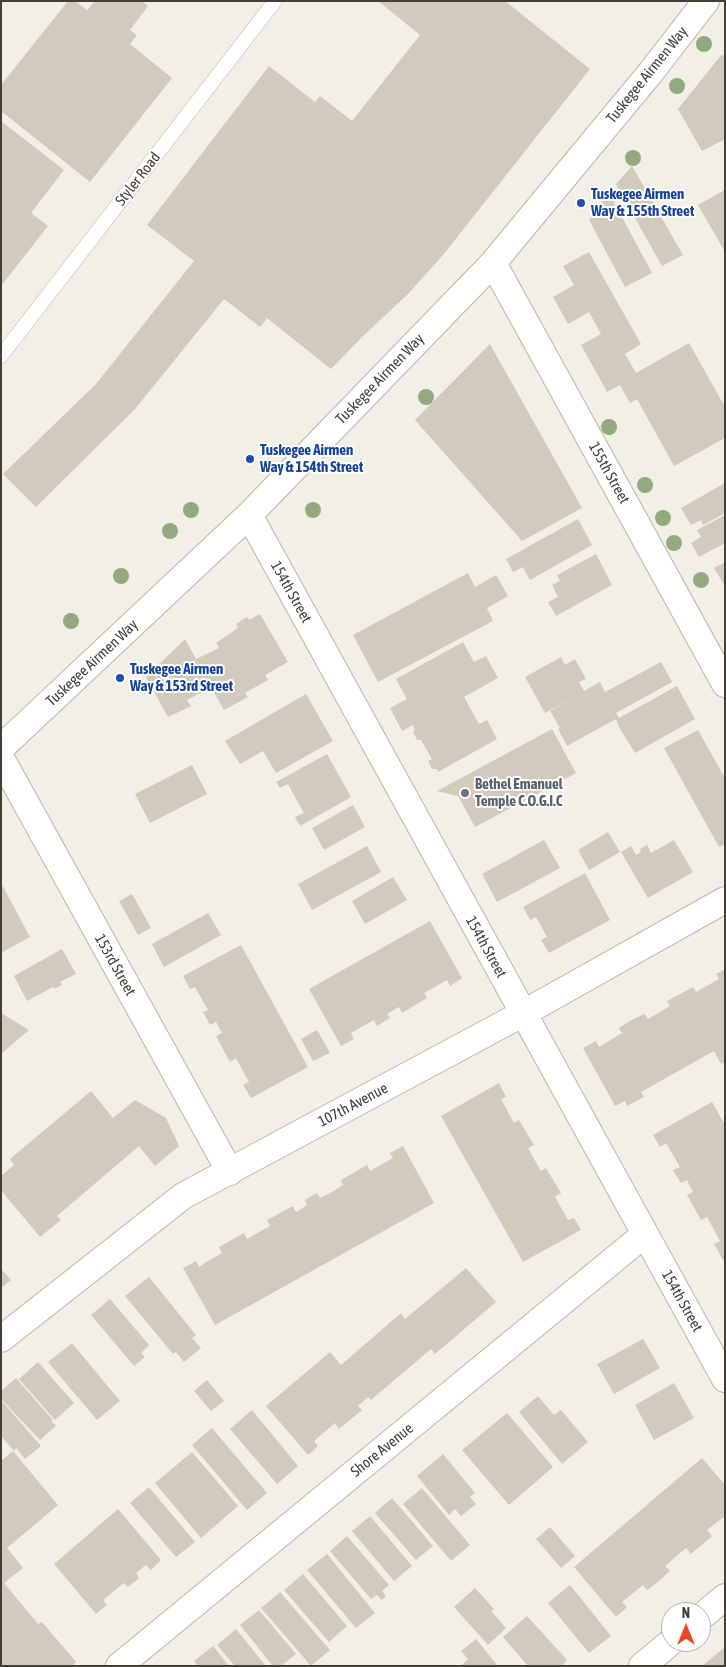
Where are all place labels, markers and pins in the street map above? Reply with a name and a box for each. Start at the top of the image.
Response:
place label: Tuskegee Airmen Way & 155th Street [591,185,694,220]
marker: Tuskegee Airmen Way & 155th Street [575,197,587,209]
place label: Tuskegee Airmen Way & 154th Street [260,441,363,476]
marker: Tuskegee Airmen Way & 154th Street [244,453,256,465]
place label: Tuskegee Airmen Way & 153rd Street [130,660,233,695]
marker: Tuskegee Airmen Way & 153rd Street [114,672,126,684]
place label: Bethel Emanuel Temple C.O.G.I.C [475,775,563,810]
marker: Bethel Emanuel Temple C.O.G.I.C [459,787,471,799]

